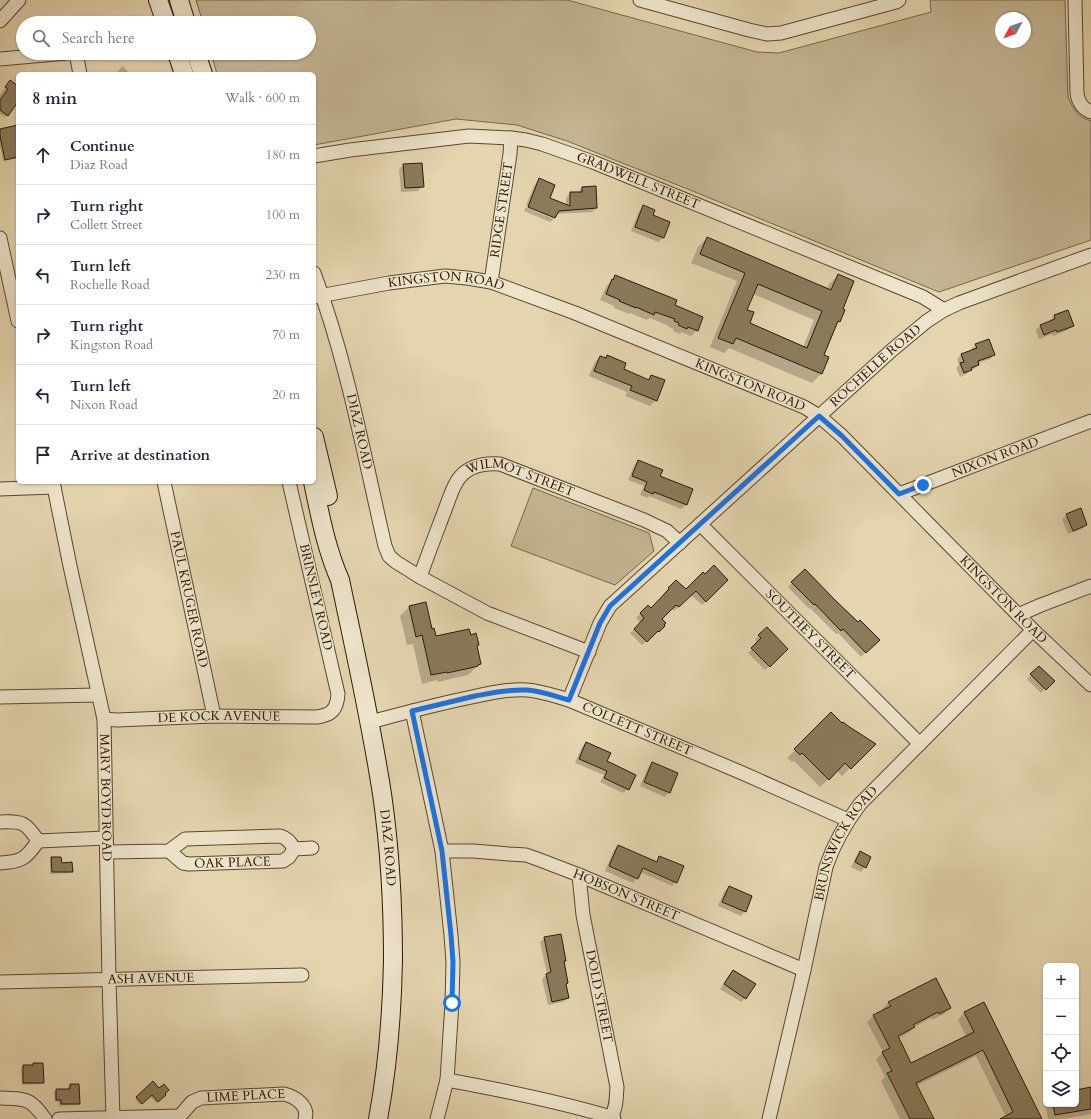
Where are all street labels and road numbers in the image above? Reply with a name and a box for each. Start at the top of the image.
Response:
street label: GRADWELL STREET [574,148,703,214]
street label: RIDGE STREET [486,160,518,259]
street label: KINGSTON ROAD [387,266,507,295]
street label: ROCHELLE ROAD [826,320,925,411]
street label: KINGSTON ROAD [692,354,808,416]
street label: DIAZ ROAD [342,392,377,471]
street label: NIXON ROAD [949,433,1041,482]
street label: WILMOT STREET [462,455,578,501]
street label: PAUL KRUGER ROAD [166,529,212,669]
street label: BRINSLEY ROAD [295,542,337,652]
street label: KINGSTON ROAD [956,552,1051,648]
street label: SOUTHEY STREET [761,585,860,684]
street label: COLLETT STREET [579,698,696,760]
street label: DE KOCK AVENUE [157,707,280,727]
street label: MARY BOYD ROAD [95,734,116,862]
street label: BRUNSWICK ROAD [810,782,882,903]
street label: DIAZ ROAD [375,808,400,887]
street label: OAK PLACE [194,852,271,873]
street label: HOBSON STREET [570,865,683,926]
street label: DOLD STREET [581,948,617,1045]
street label: ASH AVENUE [107,968,195,989]
street label: LIME PLACE [206,1085,285,1107]

